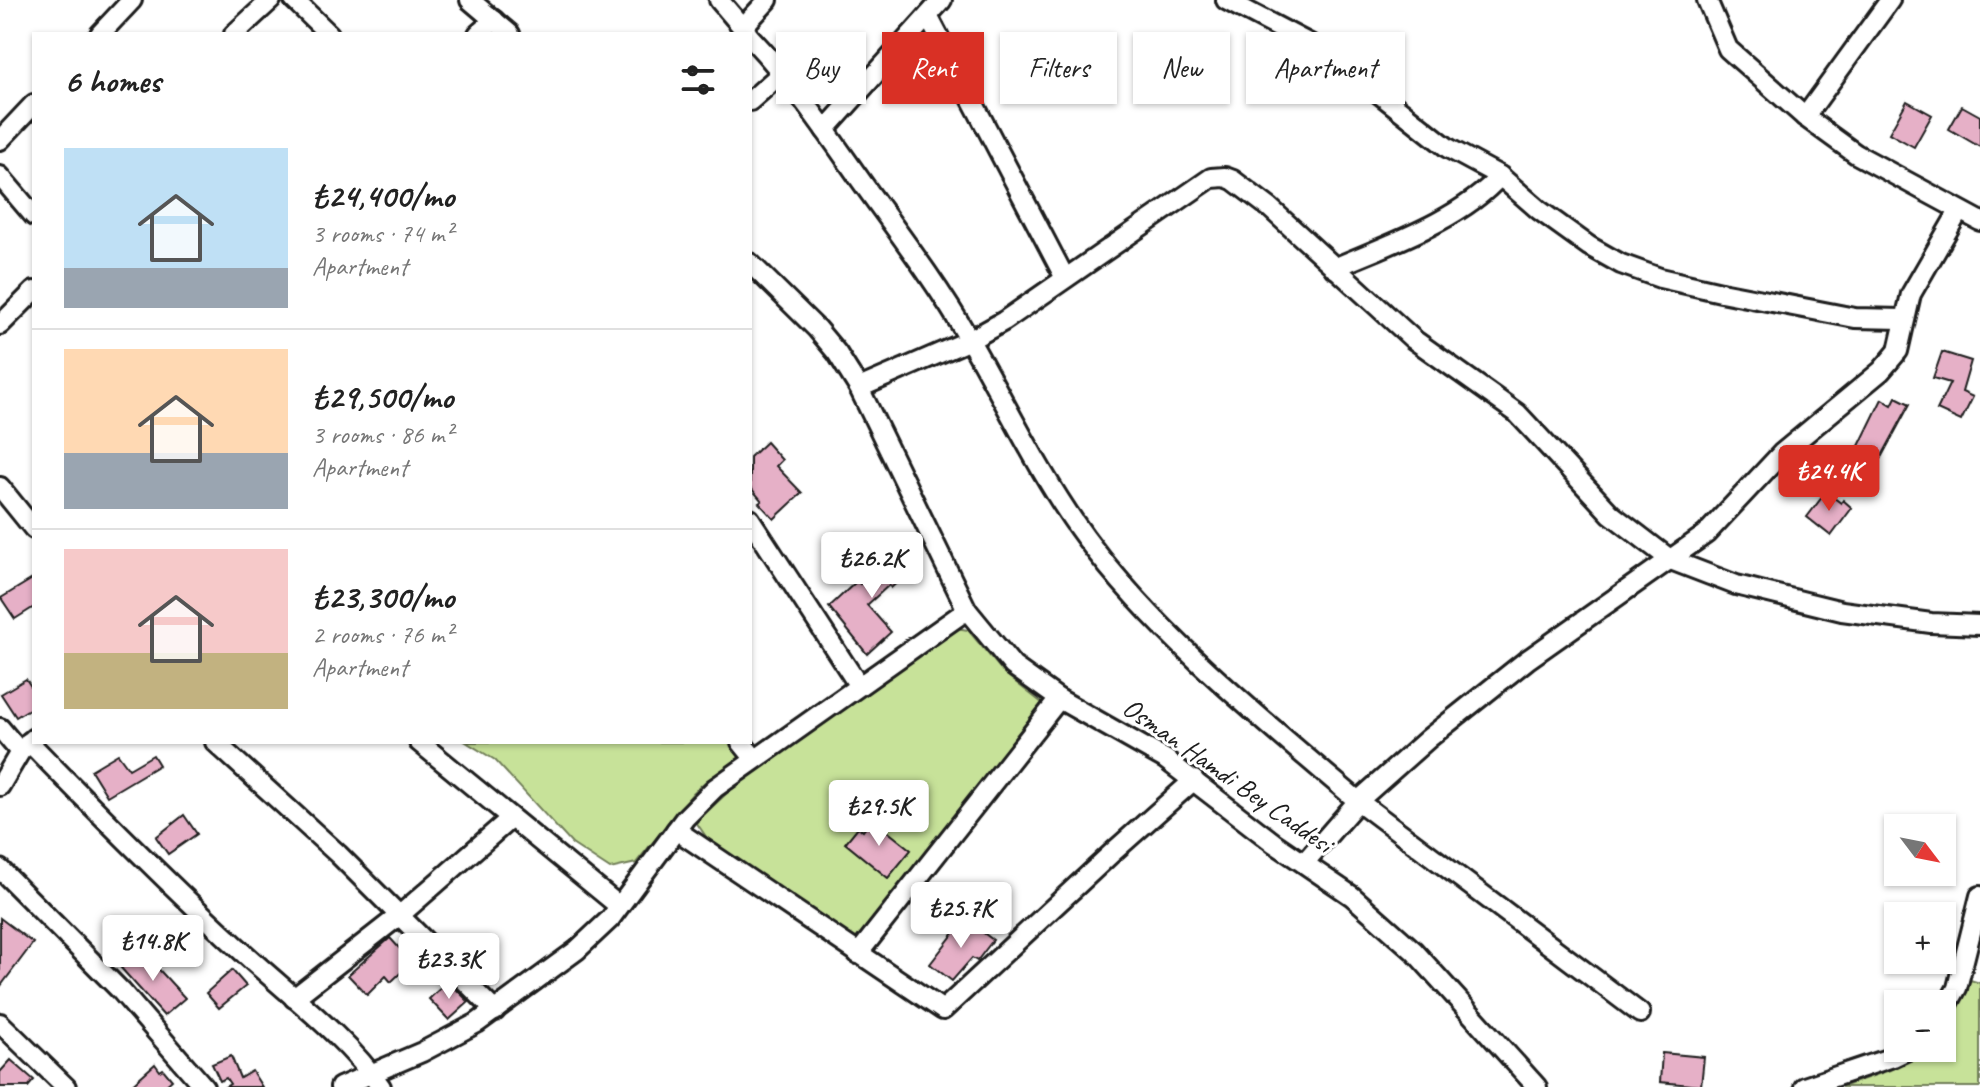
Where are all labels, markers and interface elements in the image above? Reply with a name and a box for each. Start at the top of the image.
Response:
chip: Buy [776,32,866,104]
chip: Rent [882,32,984,104]
chip: Filters [1000,32,1117,104]
chip: New [1133,32,1230,104]
chip: Apartment [1246,32,1405,104]
icon: filters [676,58,720,102]
text: 6 homes [64,59,161,102]
text: ₺24,400/mo [312,174,454,217]
icon: home [128,180,224,276]
text: 3 rooms · 74 m² [312,217,453,250]
text: Apartment [312,250,408,283]
text: ₺29,500/mo [312,375,453,418]
icon: home [128,381,224,477]
text: 3 rooms · 86 m² [312,418,453,451]
pin: ₺24.4K [1764,445,1894,513]
text: Apartment [312,451,408,484]
text: ₺24.4K [1796,454,1862,487]
pin: ₺26.2K [807,532,937,600]
text: ₺26.2K [839,541,905,574]
text: ₺23,300/mo [312,575,454,618]
icon: home [128,581,224,677]
text: 2 rooms · 76 m² [312,618,453,651]
text: Apartment [312,651,408,684]
street label: Osman Hamdi Bey Caddesi [1116,689,1343,863]
pin: ₺29.5K [814,780,944,848]
text: ₺29.5K [847,789,911,822]
north arrow [1884,814,1956,886]
map controls [1884,814,1956,1062]
pin: ₺25.7K [896,882,1026,950]
text: ₺25.7K [929,891,993,924]
button: + [1884,902,1956,974]
pin: ₺14.8K [88,915,218,983]
text: ₺14.8K [120,924,186,957]
pin: ₺23.3K [384,933,514,1001]
text: ₺23.3K [416,942,482,975]
button: − [1884,990,1956,1062]

